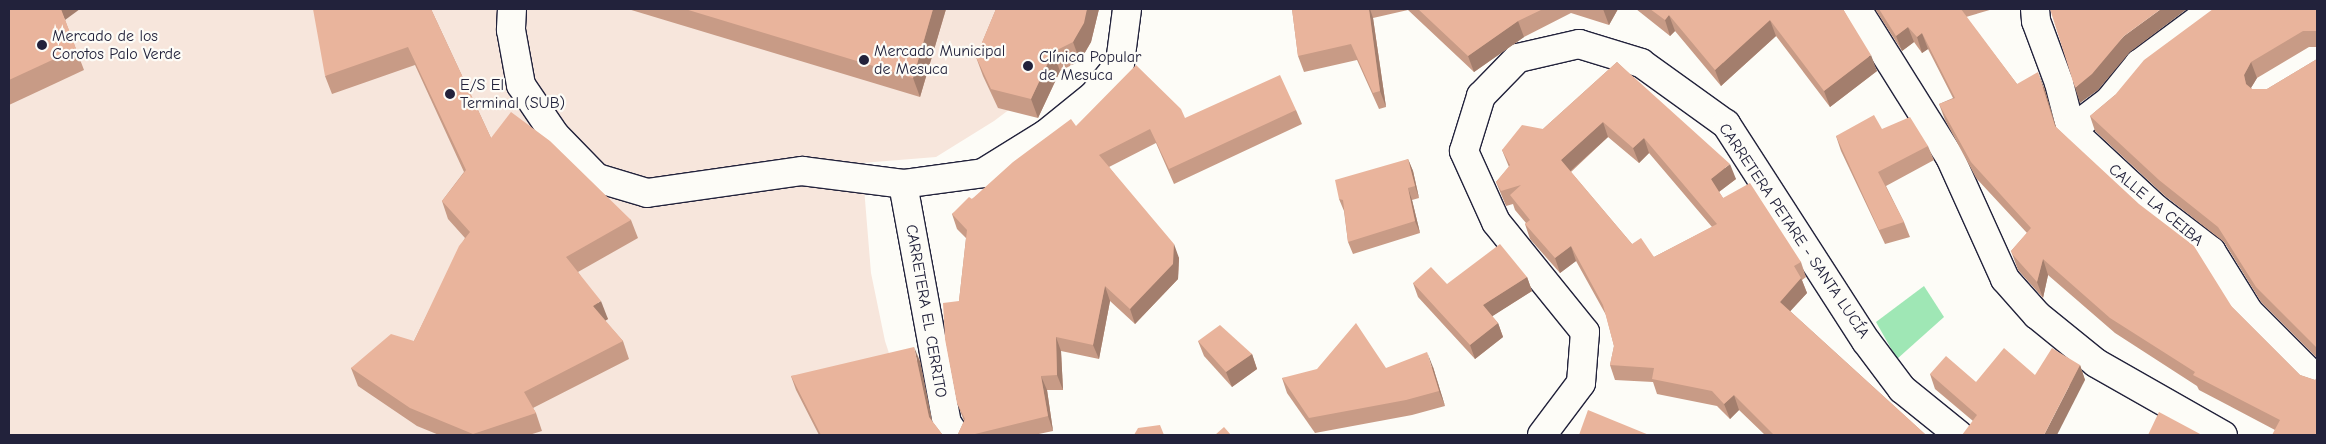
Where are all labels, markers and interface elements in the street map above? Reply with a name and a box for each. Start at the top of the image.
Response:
place label: Mercado de los Corotos Palo Verde [52,26,181,64]
marker: Mercado de los Corotos Palo Verde [36,39,48,51]
place label: Mercado Municipal de Mesuca [874,41,1005,79]
place label: Clínica Popular de Mesuca [1039,47,1141,85]
marker: Mercado Municipal de Mesuca [858,54,870,66]
marker: Clínica Popular de Mesuca [1021,59,1035,73]
place label: E/S El Terminal (SUB) [460,75,565,113]
marker: E/S El Terminal (SUB) [444,88,456,100]
street label: CARRETERA PETARE - SANTA LUCÍA [1715,120,1873,342]
street label: CALLE LA CEIBA [2105,160,2207,250]
street label: CARRETERA EL CERRITO [901,223,951,399]

